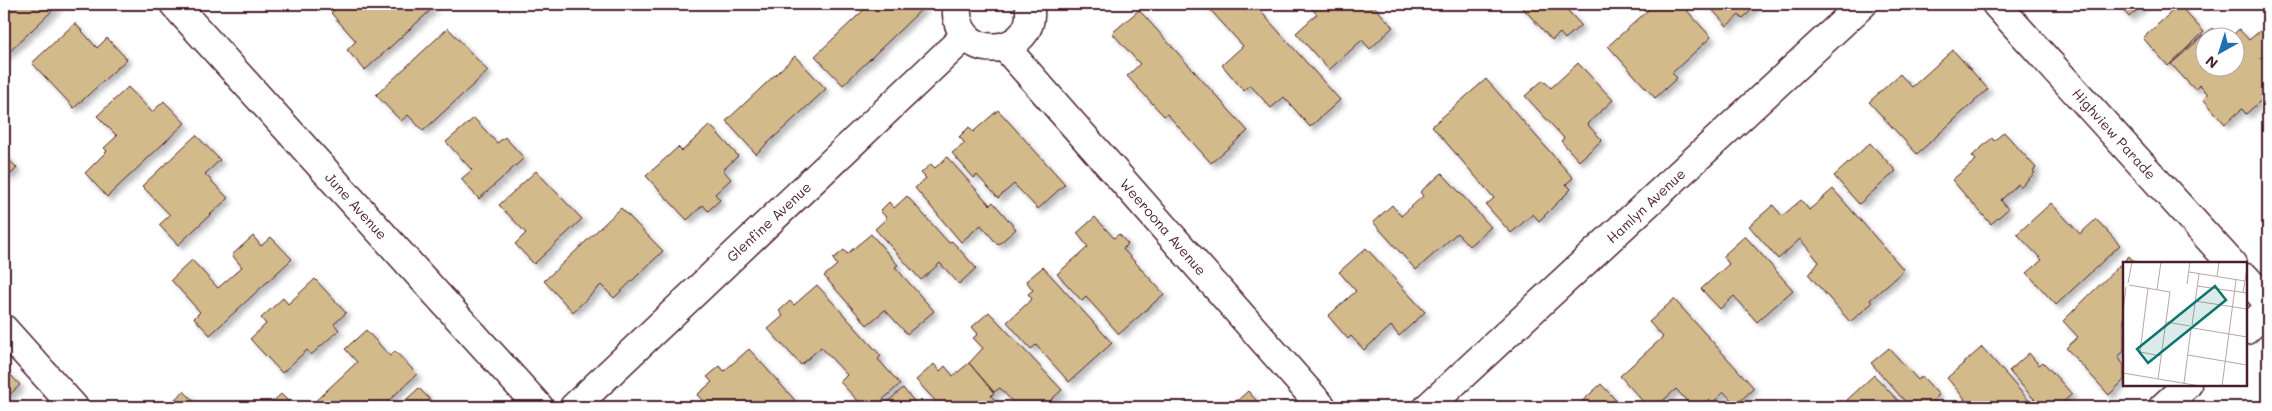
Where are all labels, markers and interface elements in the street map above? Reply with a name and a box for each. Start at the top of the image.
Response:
north arrow [2194,28,2244,78]
text: N [2201,52,2222,73]
street label: Highview Parade [2068,84,2160,183]
street label: Hamlyn Avenue [1602,164,1689,247]
street label: June Avenue [321,168,392,243]
street label: Weeroona Avenue [1116,174,1211,279]
street label: Glenfine Avenue [722,177,815,266]
inset map [2123,262,2247,386]

